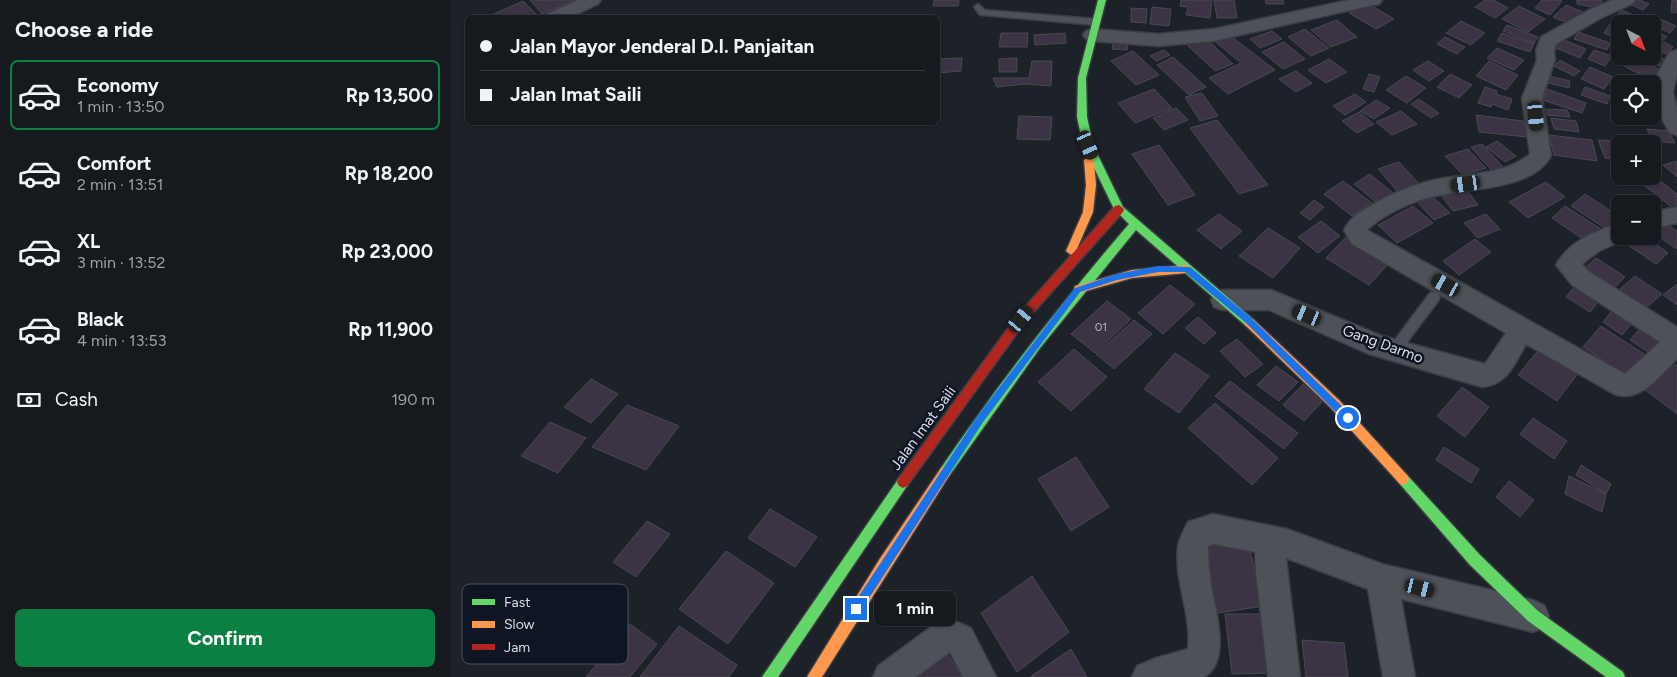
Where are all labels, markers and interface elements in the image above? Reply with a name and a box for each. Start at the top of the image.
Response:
north arrow [1611,15,1661,65]
map controls [1611,15,1661,245]
text: Choose a ride [15,16,153,43]
text: Jalan Mayor Jenderal D.I. Panjaitan [510,35,814,58]
icon: car [17,73,62,118]
text: Economy [77,74,159,97]
button: locate [1611,75,1661,125]
text: Jalan Imat Saili [510,83,641,106]
text: Rp 13,500 [346,84,433,107]
text: 1 min · 13:50 [77,97,165,116]
car [1527,100,1544,132]
car [1075,128,1100,162]
button: + [1611,135,1661,185]
icon: car [17,151,62,196]
text: Comfort [77,152,152,175]
text: Rp 18,200 [345,162,433,185]
car [1450,174,1481,194]
text: 2 min · 13:51 [77,175,163,194]
button: − [1611,195,1661,245]
icon: car [17,229,62,274]
text: XL [77,230,100,253]
text: Rp 23,000 [341,240,433,263]
text: 3 min · 13:52 [77,253,165,272]
car [1429,271,1462,299]
car [1290,302,1323,328]
car [1005,303,1036,335]
icon: car [17,307,62,352]
text: Black [77,308,124,331]
text: Rp 11,900 [348,318,433,341]
house number: 01 [1095,320,1107,334]
street label: Gang Darmo [1340,321,1426,367]
text: 4 min · 13:53 [77,331,166,350]
street label: Jalan Imat Saili [887,383,959,473]
icon: cash [15,386,43,414]
text: Cash [55,388,98,411]
text: 190 m [392,390,435,409]
route start [1337,407,1359,429]
car [1403,577,1436,599]
legend [462,584,628,664]
callout: 1 min [874,592,956,626]
text: Fast [504,594,530,611]
route end [845,598,867,620]
text: 1 min [896,599,934,618]
button: Confirm [15,609,435,667]
text: Slow [504,616,535,633]
text: Jam [504,639,530,656]

